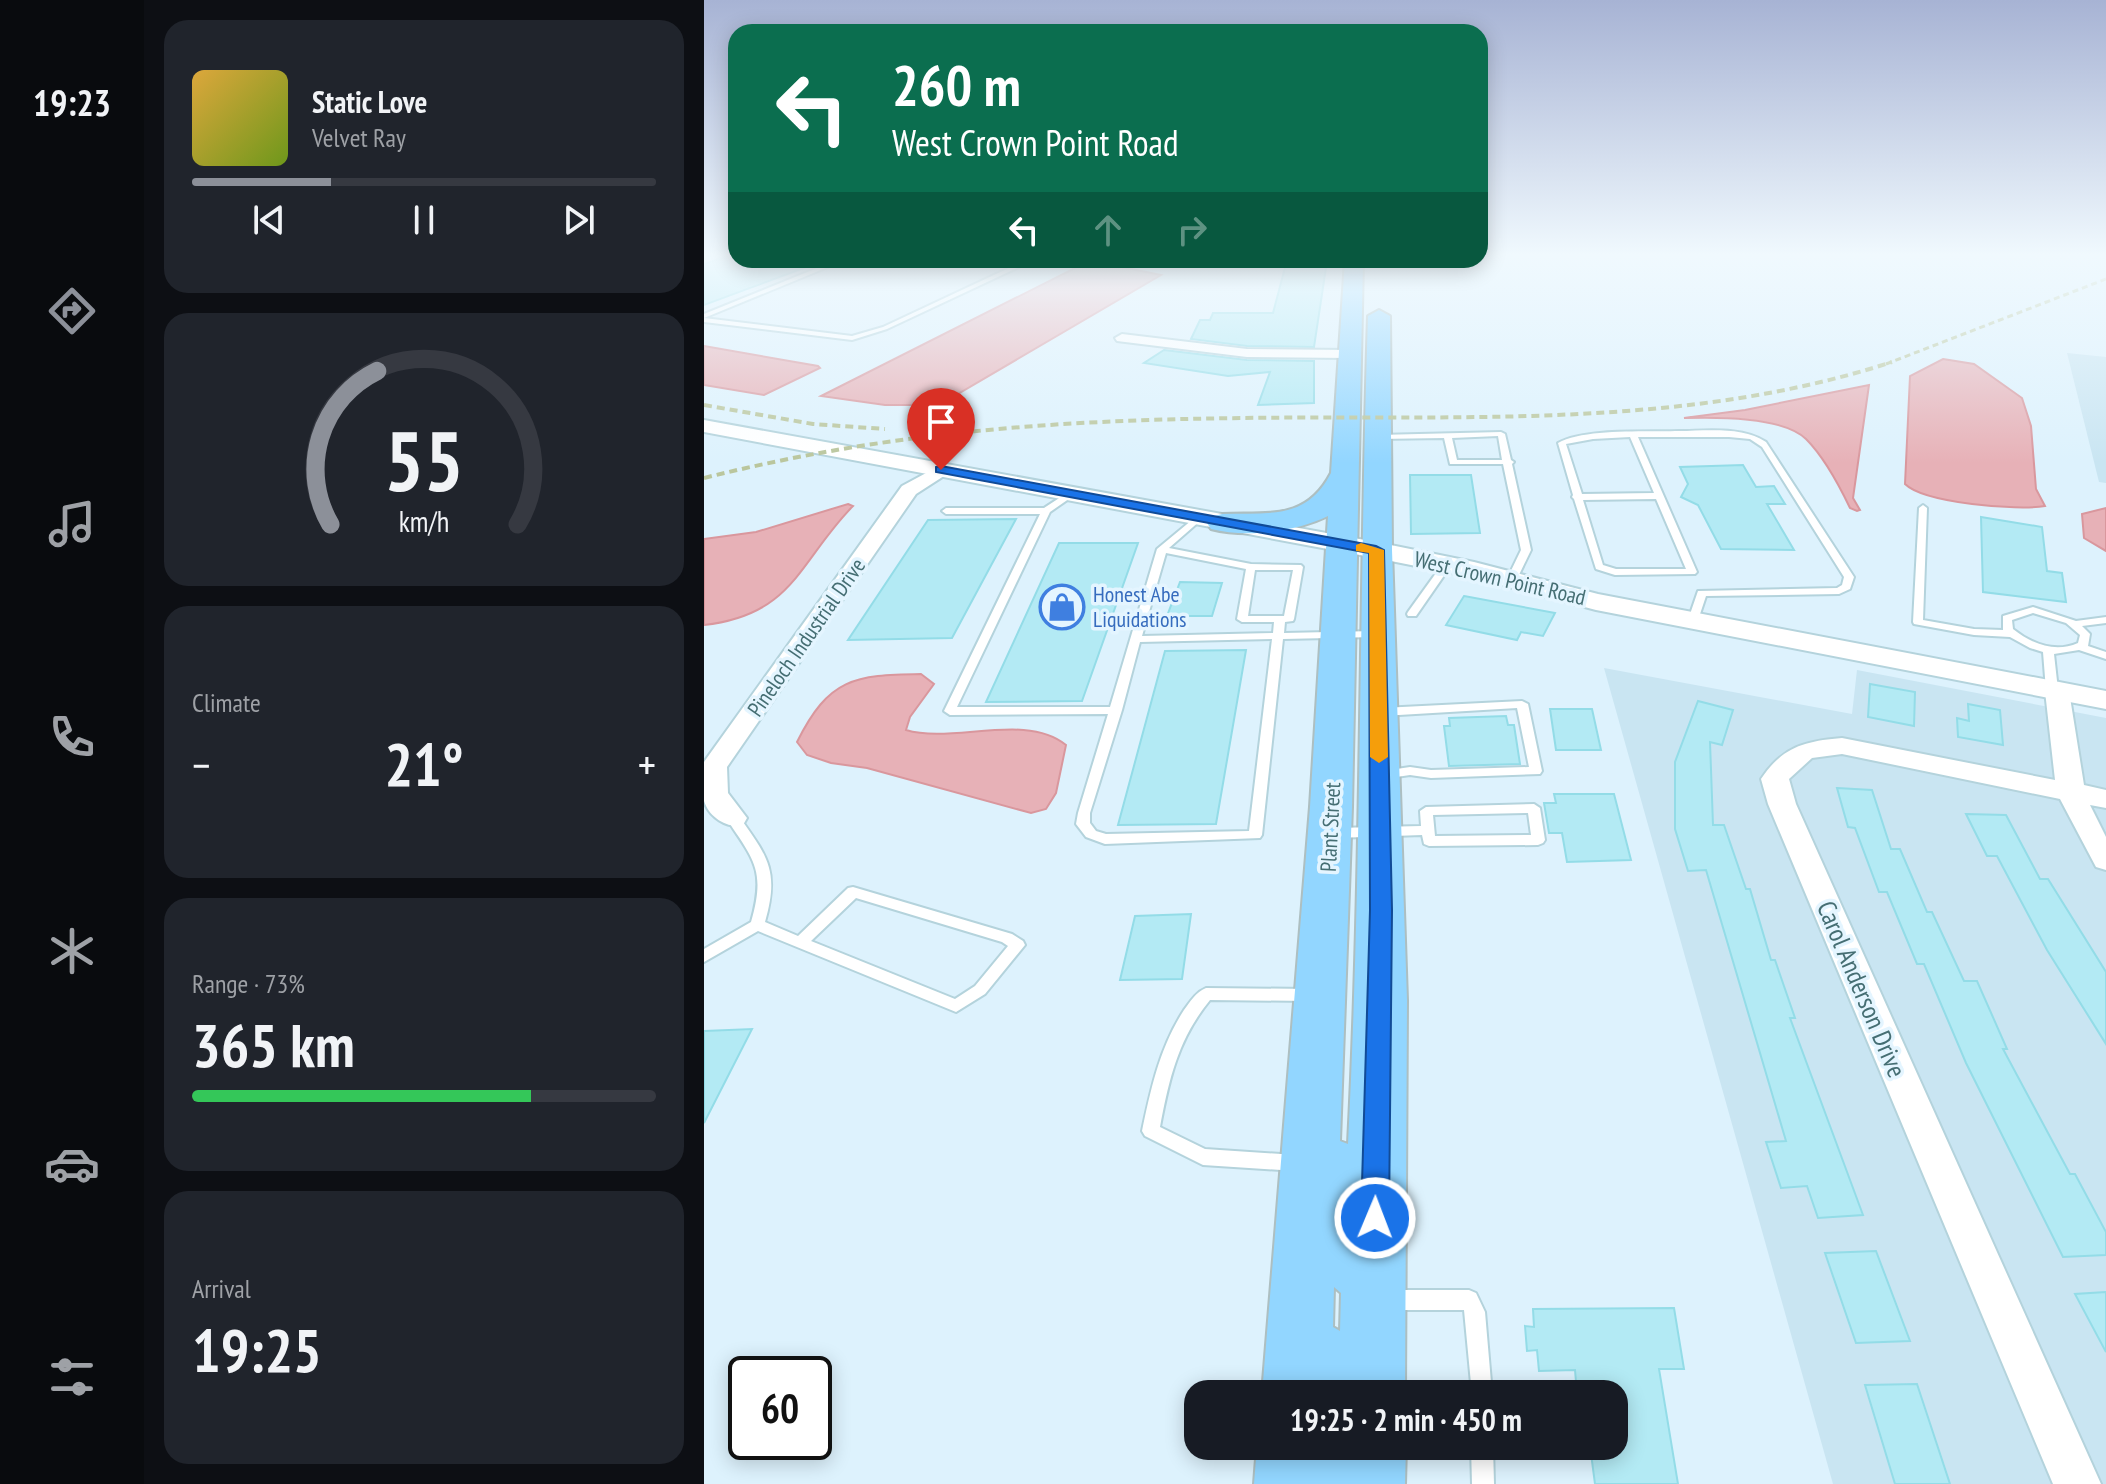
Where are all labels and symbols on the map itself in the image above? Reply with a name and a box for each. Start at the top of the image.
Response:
pin [907,388,975,470]
street label: West Crown Point Road [1412,545,1588,611]
street label: Pineloch Industrial Drive [741,552,871,722]
place label: Honest Abe Liquidations [1093,580,1186,633]
shop icon: Honest Abe Liquidations [1038,583,1086,631]
street label: Plant Street [1314,781,1346,873]
street label: Carol Anderson Drive [1810,896,1914,1082]
position arrow [1333,1176,1417,1260]
speed limit sign: 60 [728,1356,832,1460]

